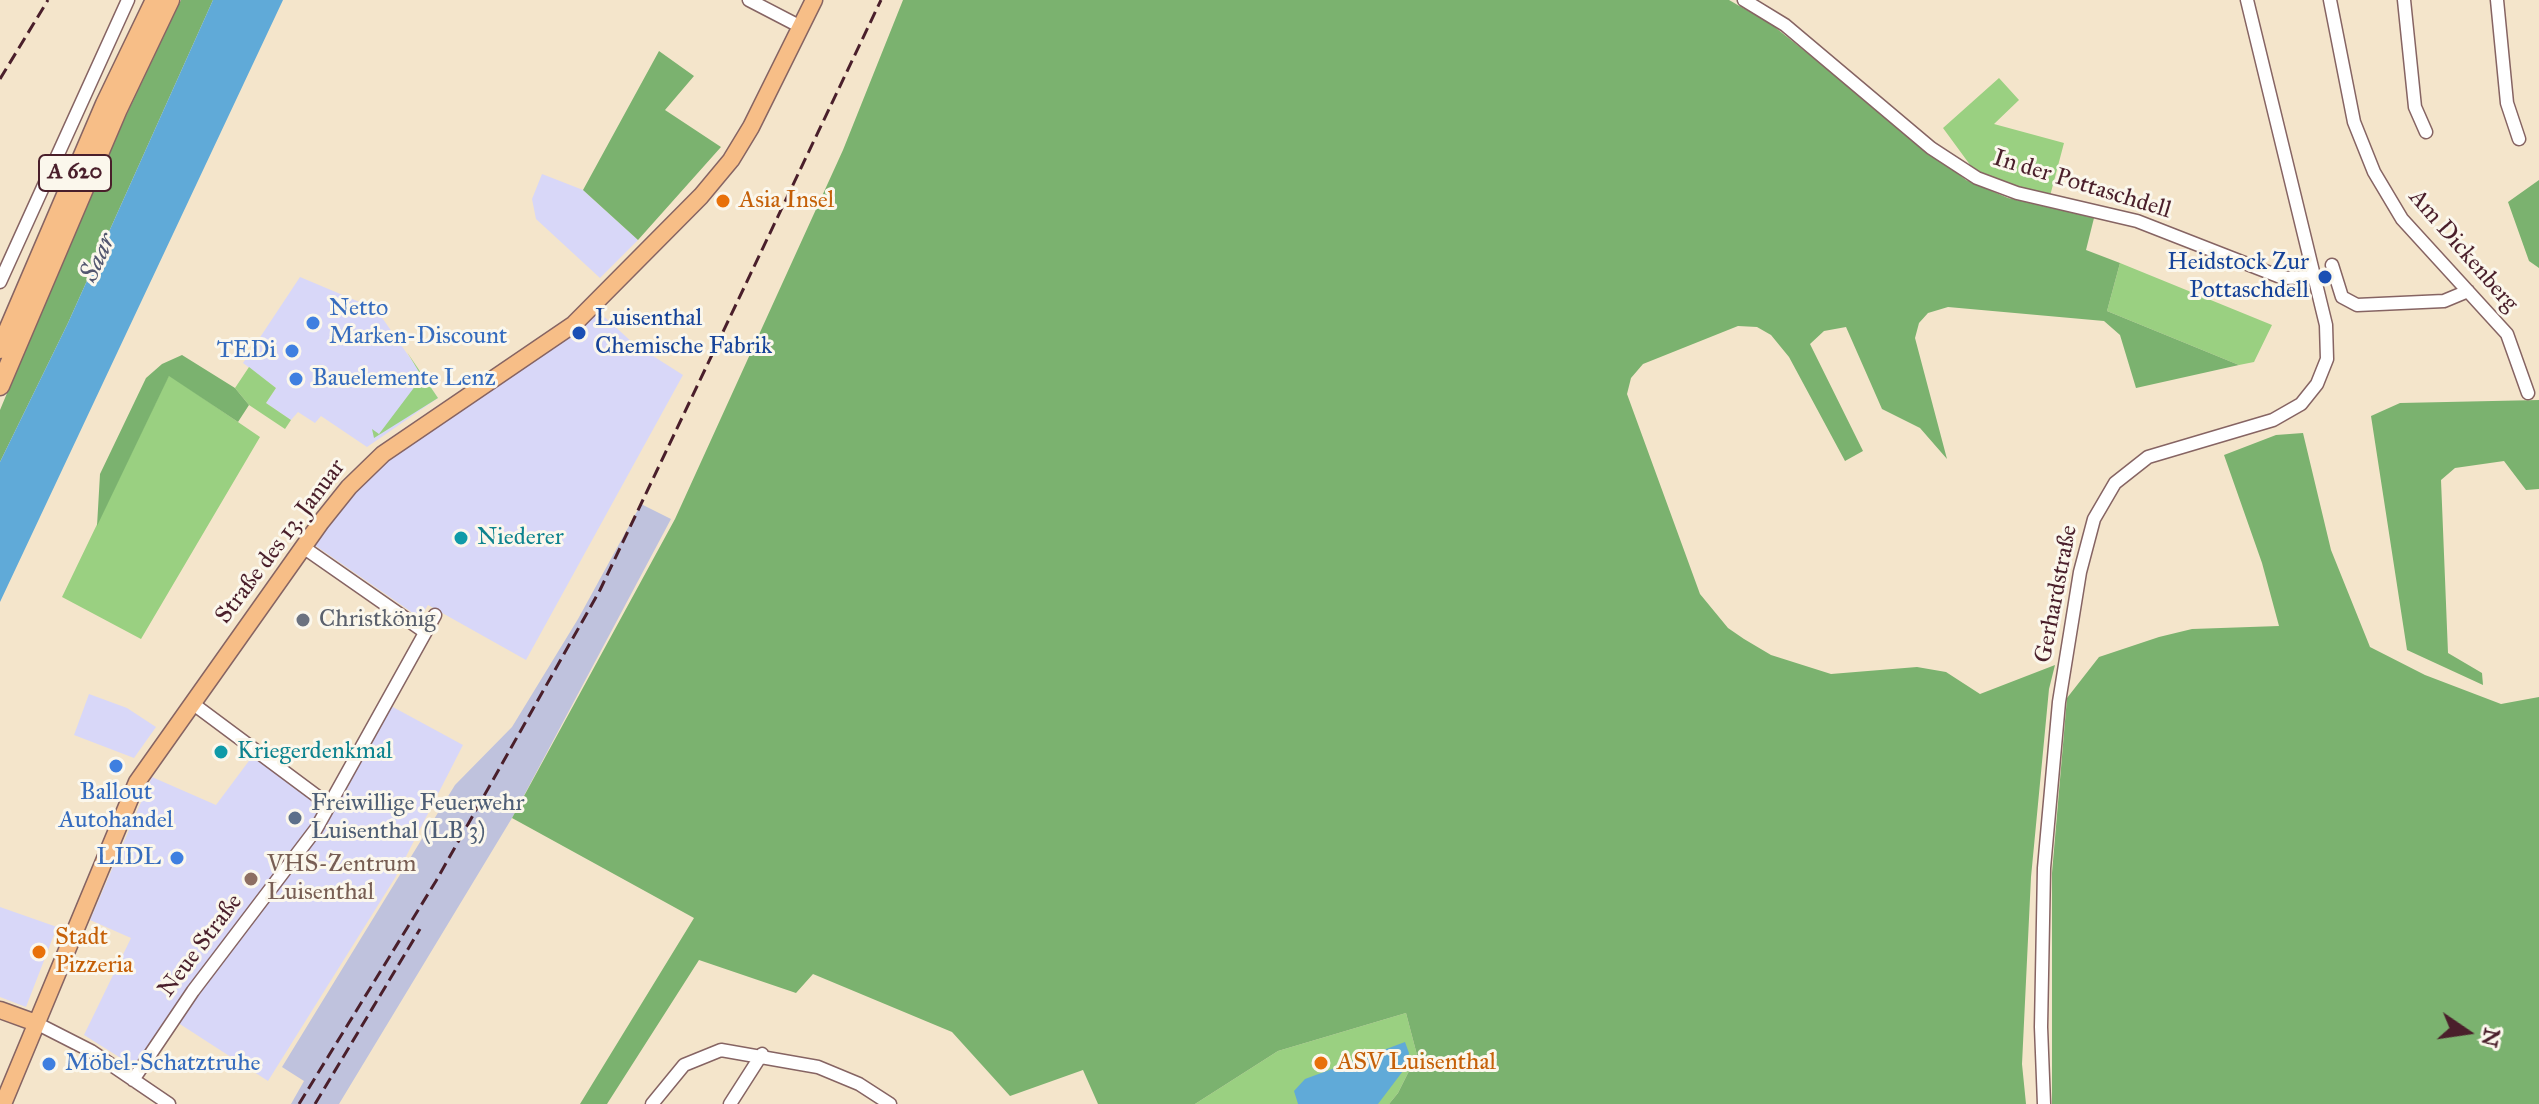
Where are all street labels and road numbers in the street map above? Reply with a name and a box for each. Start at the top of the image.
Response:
street label: In der Pottaschdell [1990,144,2174,226]
road number: A 620 [39,155,111,191]
street label: Am Dickenberg [2402,184,2524,318]
street label: Straße des 13. Januar [210,454,352,630]
street label: Gerhardstraße [2030,523,2084,665]
street label: Neue Straße [153,889,249,1003]

